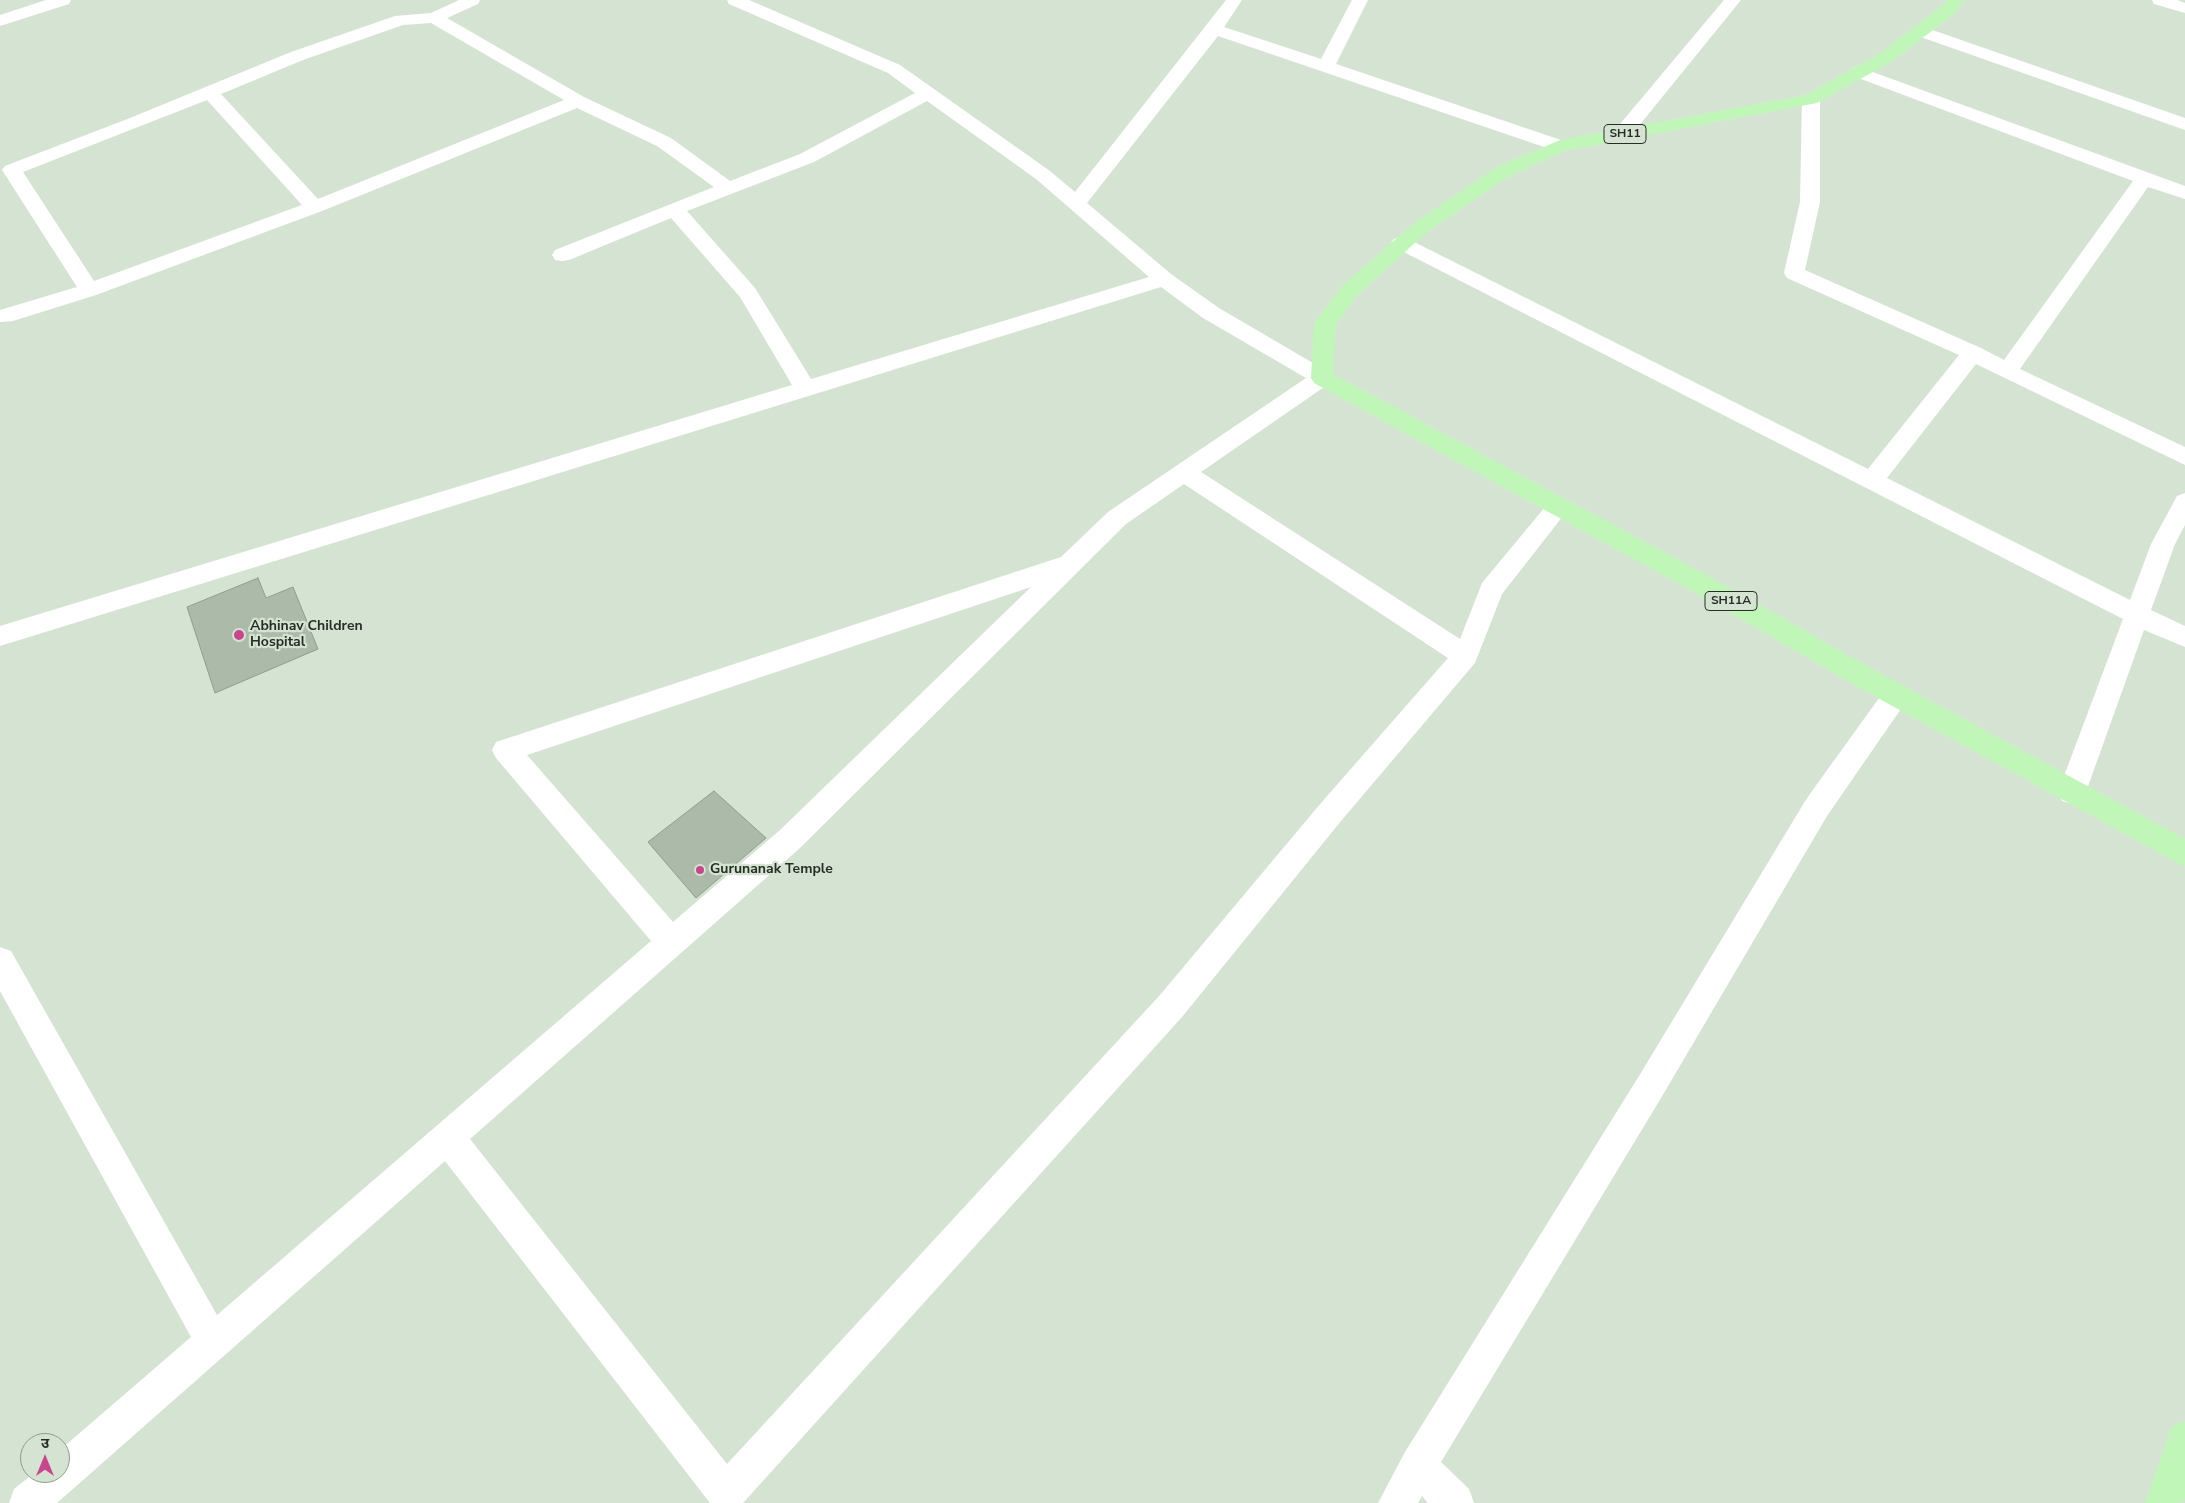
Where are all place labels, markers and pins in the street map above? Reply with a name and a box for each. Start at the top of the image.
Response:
place label: Abhinav Children Hospital [250,619,363,652]
marker: Abhinav Children Hospital [232,628,246,642]
place label: Gurunanak Temple [710,862,833,878]
marker: Gurunanak Temple [694,864,706,876]

